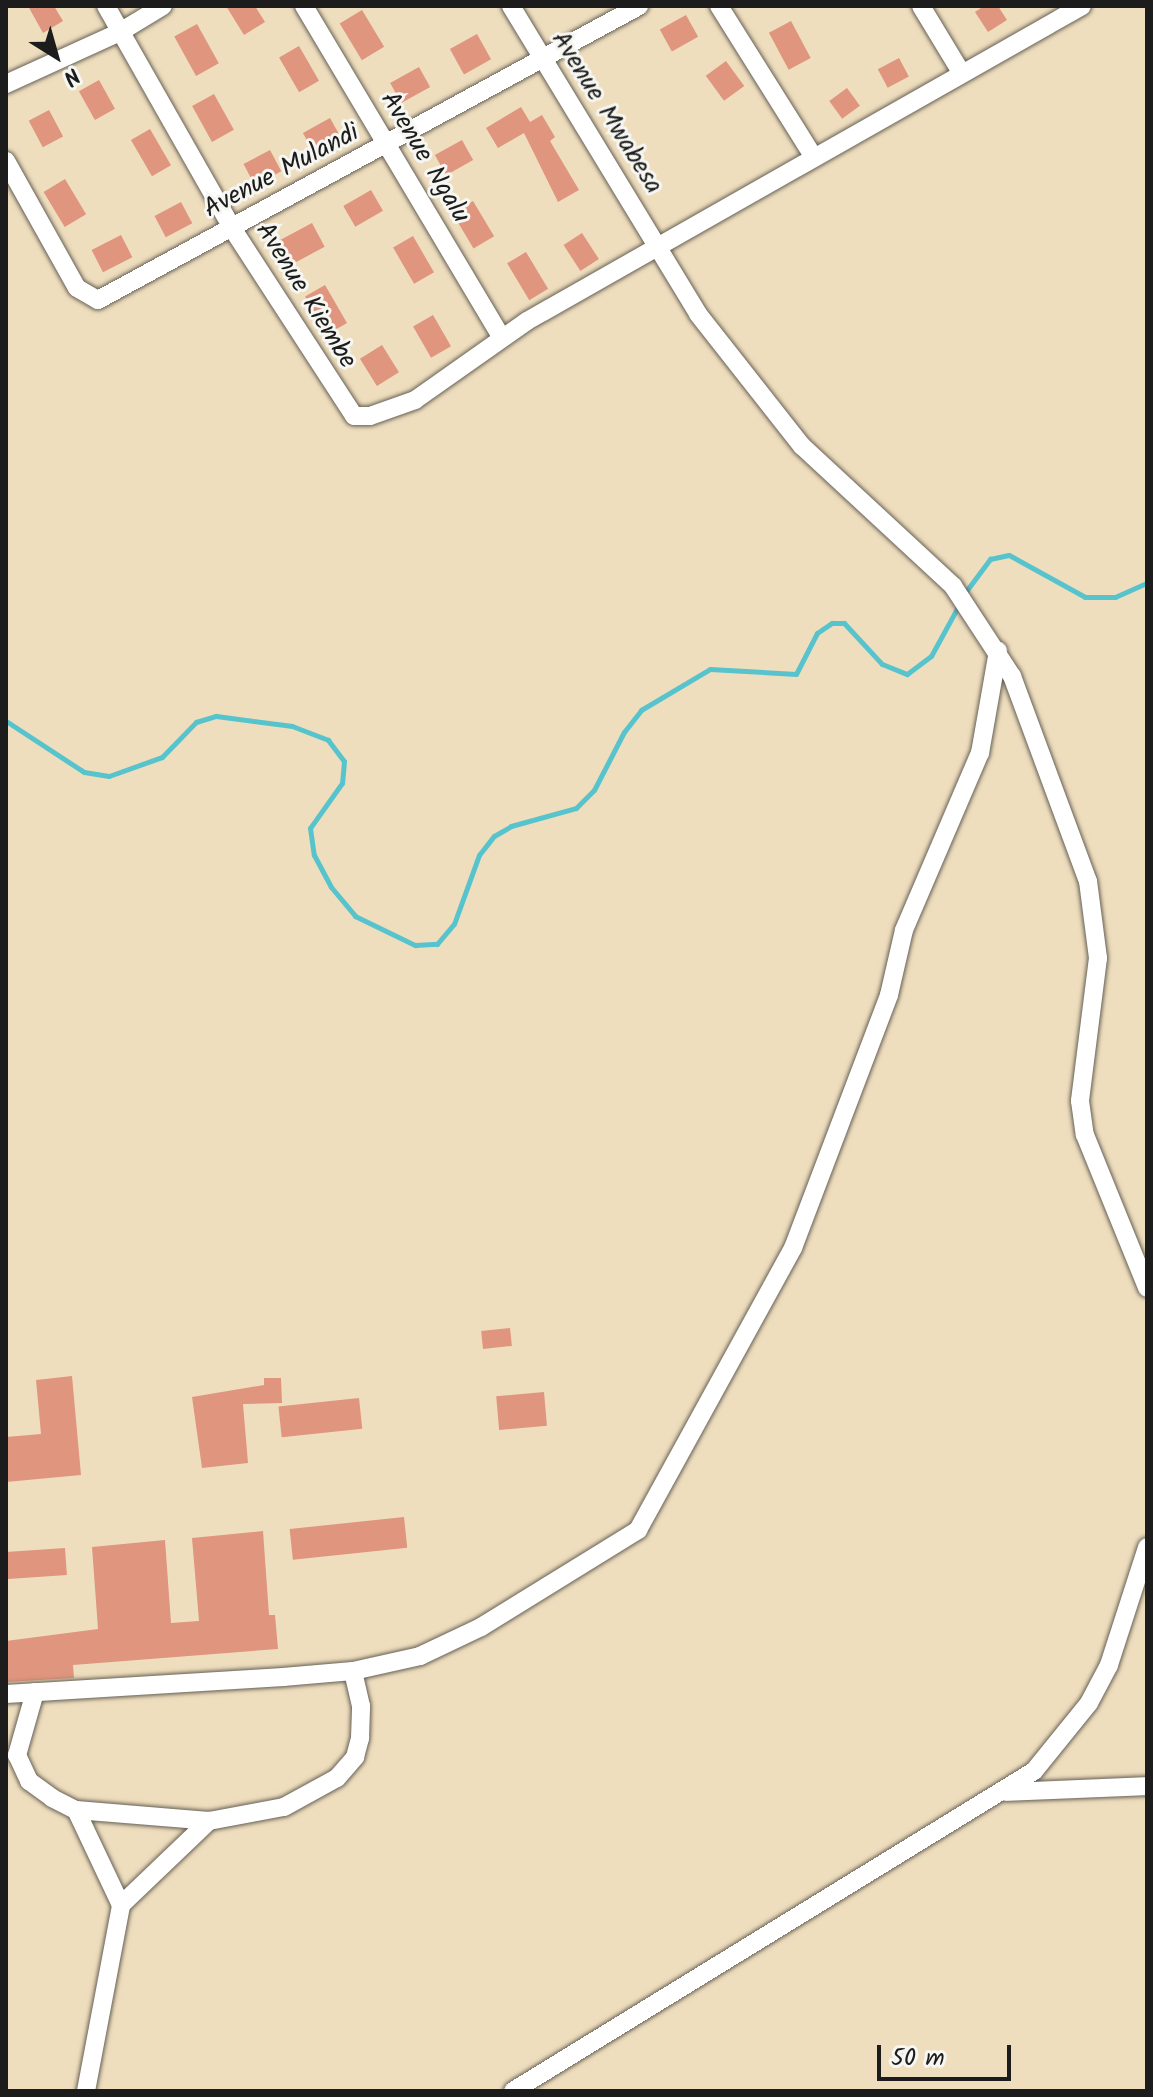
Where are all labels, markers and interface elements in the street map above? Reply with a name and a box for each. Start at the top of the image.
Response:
north arrow [16,16,96,96]
street label: Avenue Mwabesa [544,26,668,200]
text: N [55,57,87,94]
street label: Avenue Ngalu [373,87,475,229]
street label: Avenue Mulandi [199,118,365,226]
street label: Avenue Kiembe [248,217,362,375]
scale bar [881,2029,1015,2079]
text: 50 m [891,2039,945,2078]

